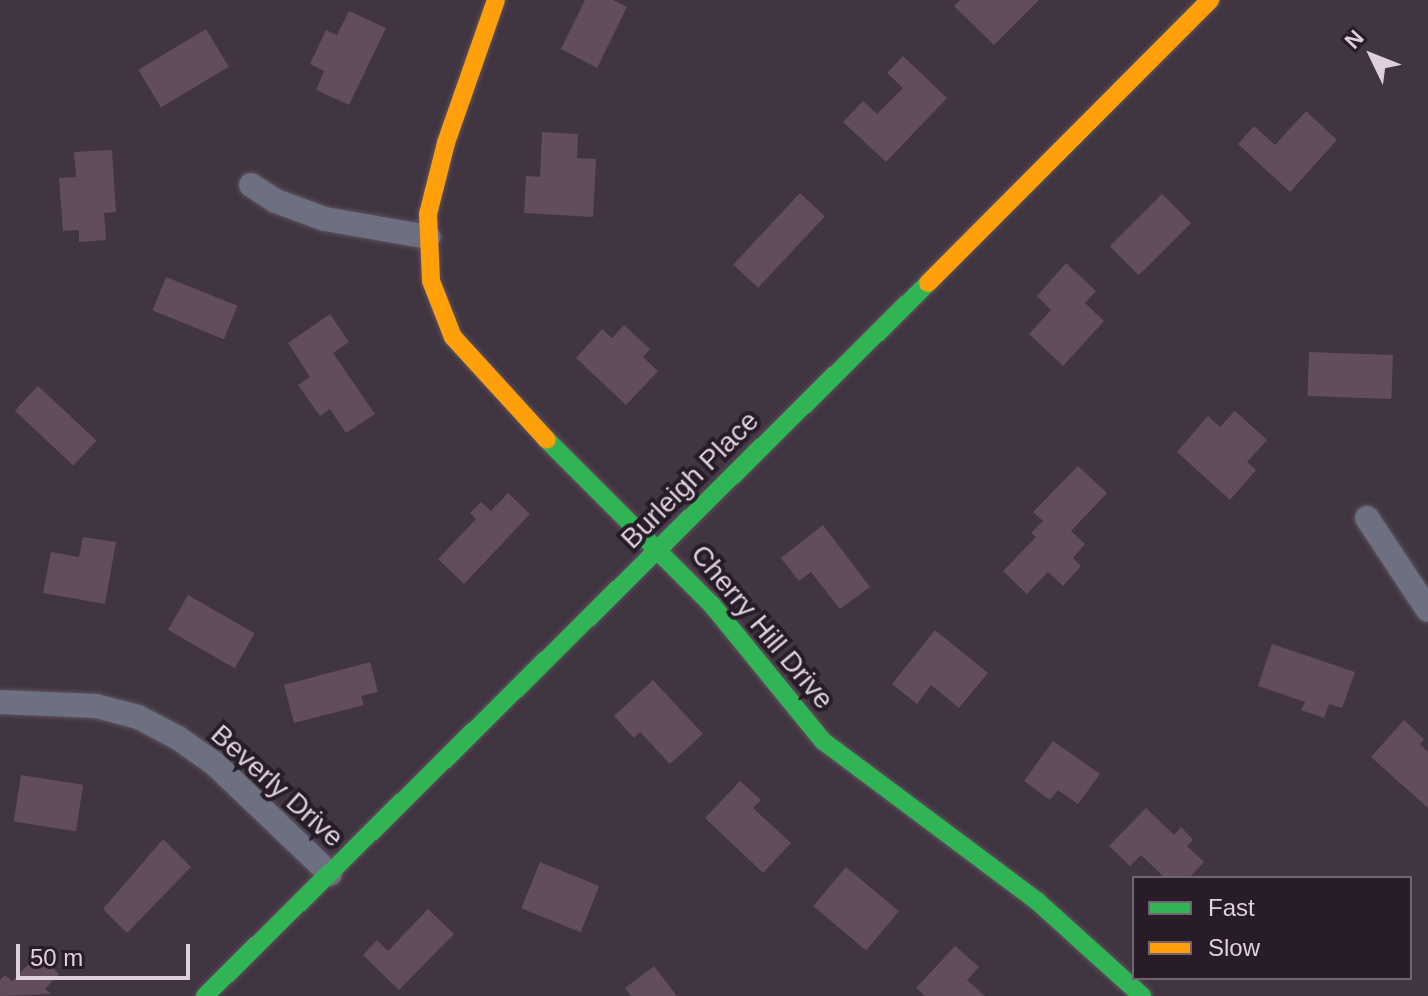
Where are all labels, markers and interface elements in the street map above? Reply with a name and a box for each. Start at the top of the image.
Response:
north arrow [1332,16,1412,96]
text: N [1340,25,1369,54]
street label: Burleigh Place [614,404,766,556]
street label: Cherry Hill Drive [684,538,840,716]
street label: Beverly Drive [204,718,350,854]
legend [1132,876,1412,980]
text: Fast [1208,894,1255,921]
scale bar [20,928,194,978]
text: Slow [1208,934,1260,961]
text: 50 m [30,944,83,971]

